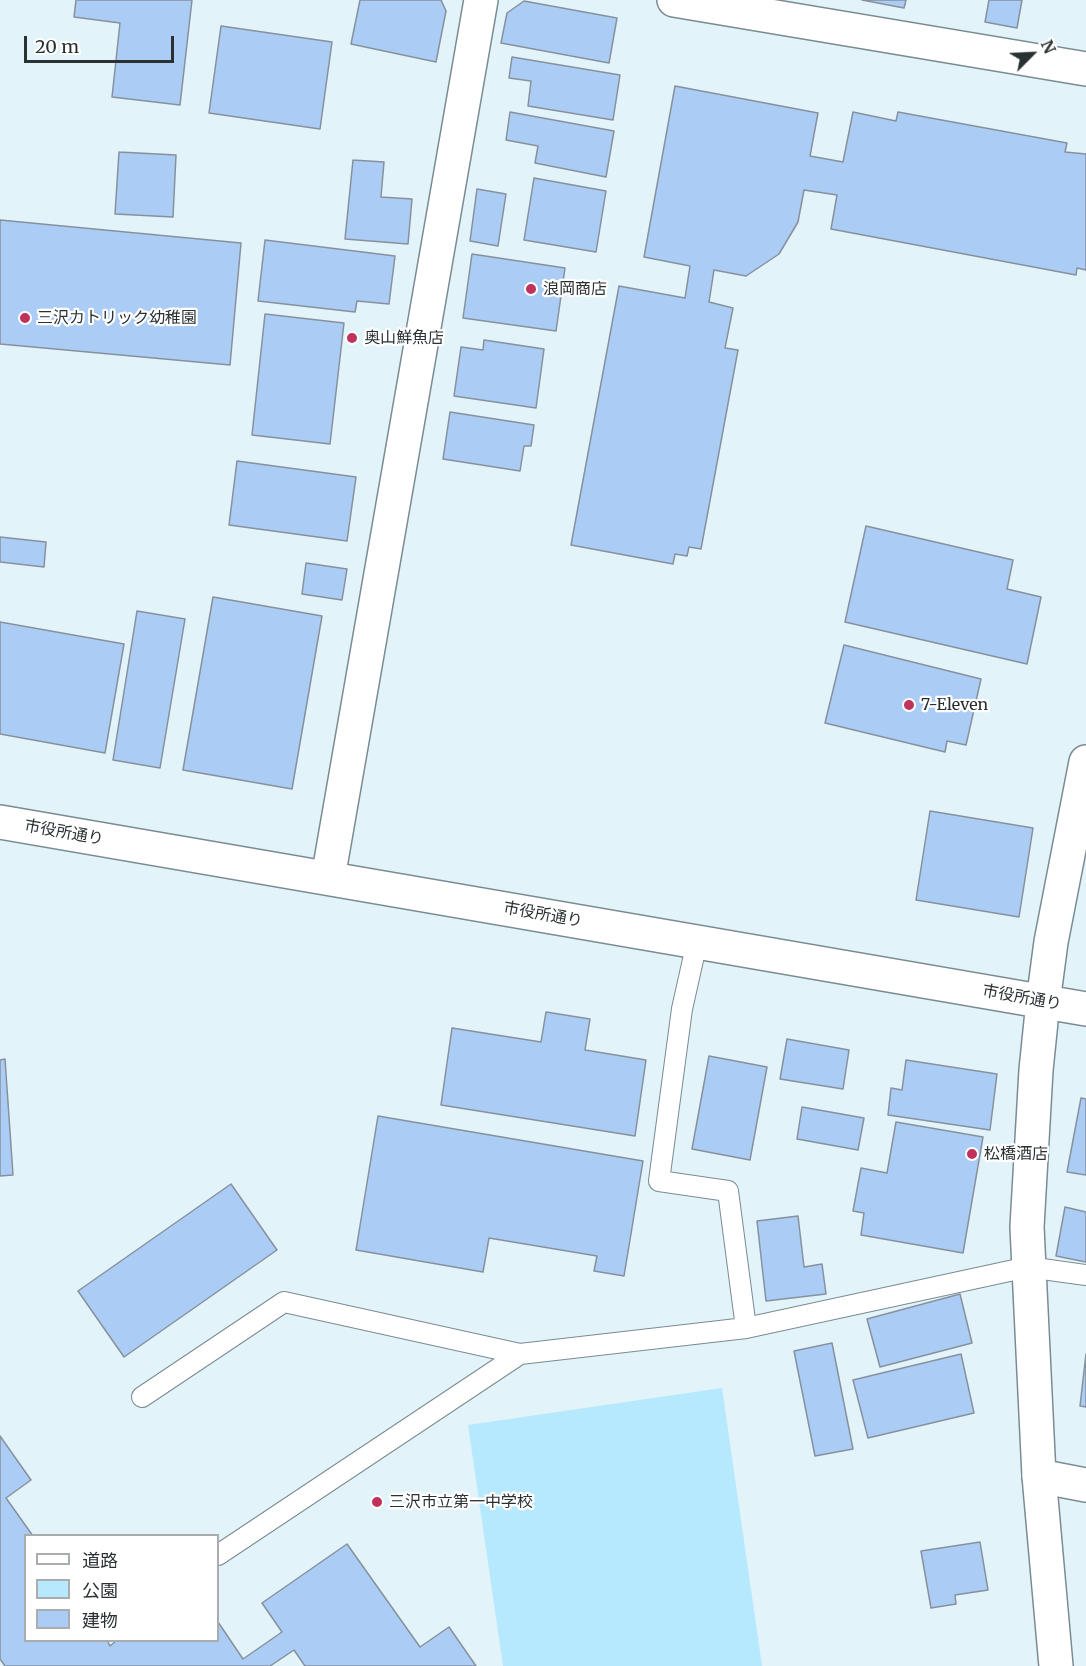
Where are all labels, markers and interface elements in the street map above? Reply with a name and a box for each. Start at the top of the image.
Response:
scale bar [27,24,177,62]
north arrow [1002,24,1062,84]
text: 20 m [35,35,79,58]
text: N [1037,37,1060,57]
place label: 浪岡商店 [543,279,607,299]
marker: 浪岡商店 [524,282,538,296]
place label: 三沢カトリック幼稚園 [37,308,197,328]
marker: 三沢カトリック幼稚園 [18,311,32,325]
place label: 奥山鮮魚店 [364,328,444,348]
marker: 奥山鮮魚店 [345,331,359,345]
place label: 7-Eleven [921,695,988,715]
marker: 7-Eleven [902,698,916,712]
street label: 市役所通り [23,817,105,849]
street label: 市役所通り [502,899,584,931]
street label: 市役所通り [981,982,1063,1014]
place label: 松橋酒店 [984,1144,1048,1164]
marker: 松橋酒店 [965,1147,979,1161]
place label: 三沢市立第一中学校 [389,1492,533,1512]
marker: 三沢市立第一中学校 [370,1495,384,1509]
legend [24,1534,219,1642]
text: 道路 [82,1549,118,1572]
text: 公園 [82,1579,118,1602]
text: 建物 [82,1609,118,1632]

